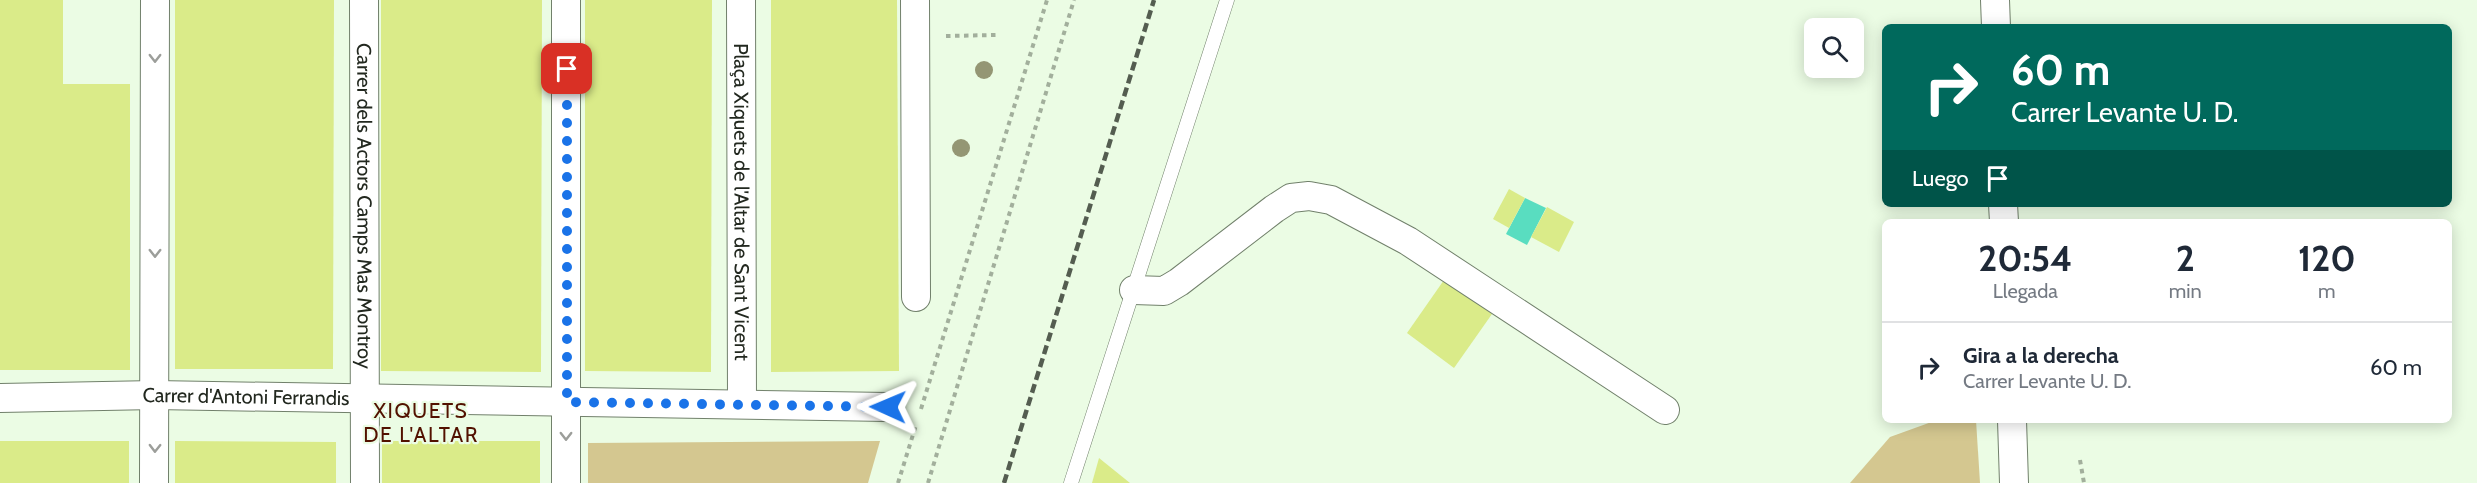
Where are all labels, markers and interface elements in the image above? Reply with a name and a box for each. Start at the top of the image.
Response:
map controls [1804,18,1864,78]
button: search [1804,18,1864,78]
street label: Carrer dels Actors Camps Mas Montroy [352,43,377,369]
pin [541,43,592,94]
street label: Plaça Xiquets de l'Altar de Sant Vicent [729,43,754,361]
text: 60 m [2011,44,2110,96]
icon: right [1912,48,1990,126]
icon: arrive [550,52,583,85]
one-way arrow [149,54,161,63]
text: Carrer Levante U. D. [2011,96,2238,129]
icon: arrive [1981,162,2014,195]
text: Luego [1912,165,1969,192]
text: 20:54 [1978,236,2072,280]
text: 2 [2176,236,2195,280]
text: 120 [2298,236,2356,280]
one-way arrow [149,249,161,258]
text: Llegada [1993,279,2058,303]
text: min [2169,279,2202,303]
text: m [2318,279,2336,303]
text: Gira a la derecha [1963,342,2119,369]
icon: right [1912,351,1945,384]
text: 60 m [2370,354,2422,381]
text: Carrer Levante U. D. [1963,369,2131,393]
position arrow [856,375,920,439]
street label: Carrer d'Antoni Ferrandis [142,383,350,410]
district label: XIQUETS DE L'ALTAR [363,398,479,447]
one-way arrow [560,432,572,441]
one-way arrow [149,444,161,453]

